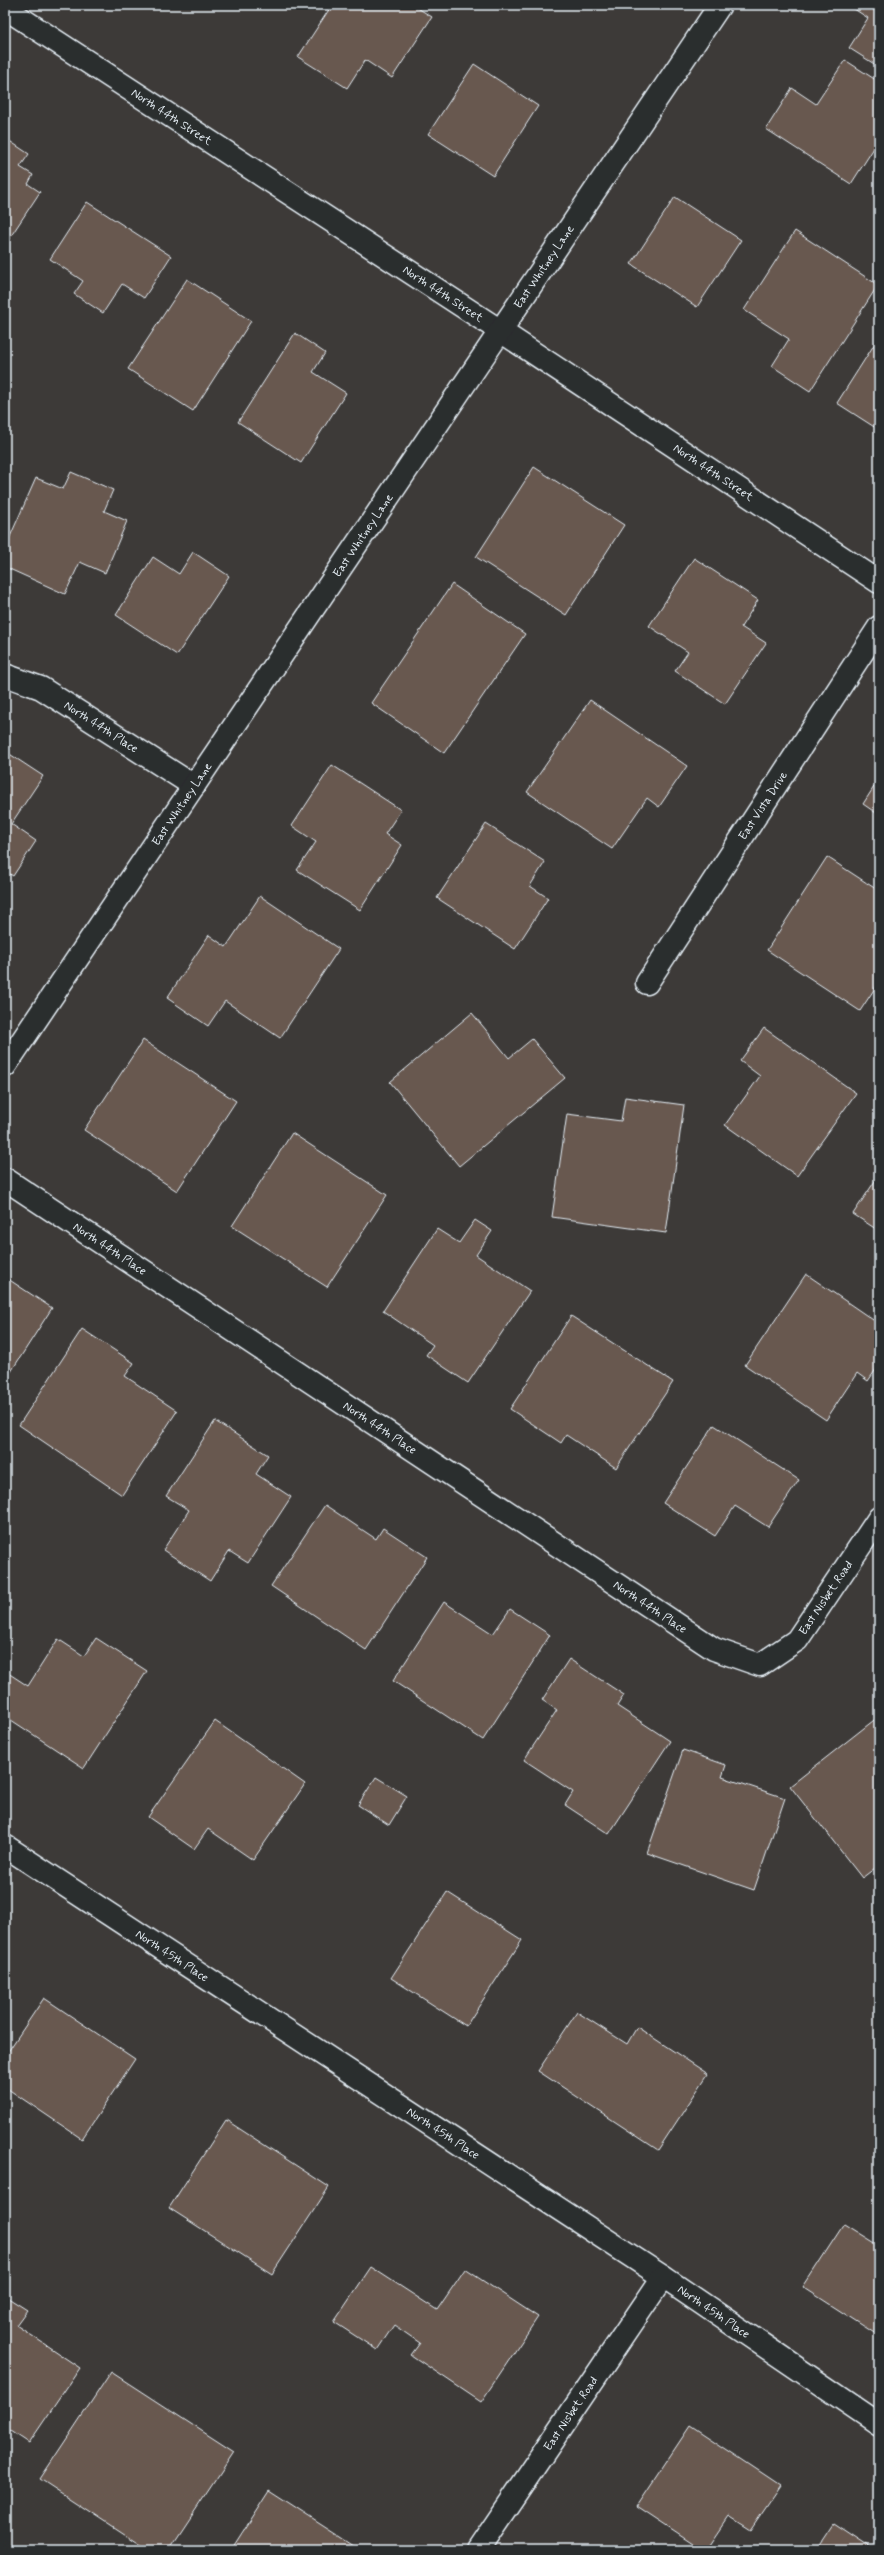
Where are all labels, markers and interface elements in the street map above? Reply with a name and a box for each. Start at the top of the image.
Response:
street label: North 44th Street [128,85,215,150]
street label: East Whitney Lane [511,222,578,312]
street label: North 44th Street [399,262,486,327]
street label: North 44th Street [670,441,756,505]
street label: East Whitney Lane [330,491,397,581]
street label: North 44th Place [61,698,141,757]
street label: East Whitney Lane [149,760,216,849]
street label: East Vista Drive [735,768,792,843]
street label: North 44th Place [70,1219,149,1280]
street label: North 44th Place [340,1398,419,1459]
street label: East Nisbet Road [796,1558,857,1639]
street label: North 44th Place [610,1577,690,1638]
street label: North 45th Place [132,1927,211,1986]
street label: North 45th Place [403,2104,482,2164]
street label: North 45th Place [674,2282,753,2343]
street label: East Nisbet Road [541,2374,602,2454]

